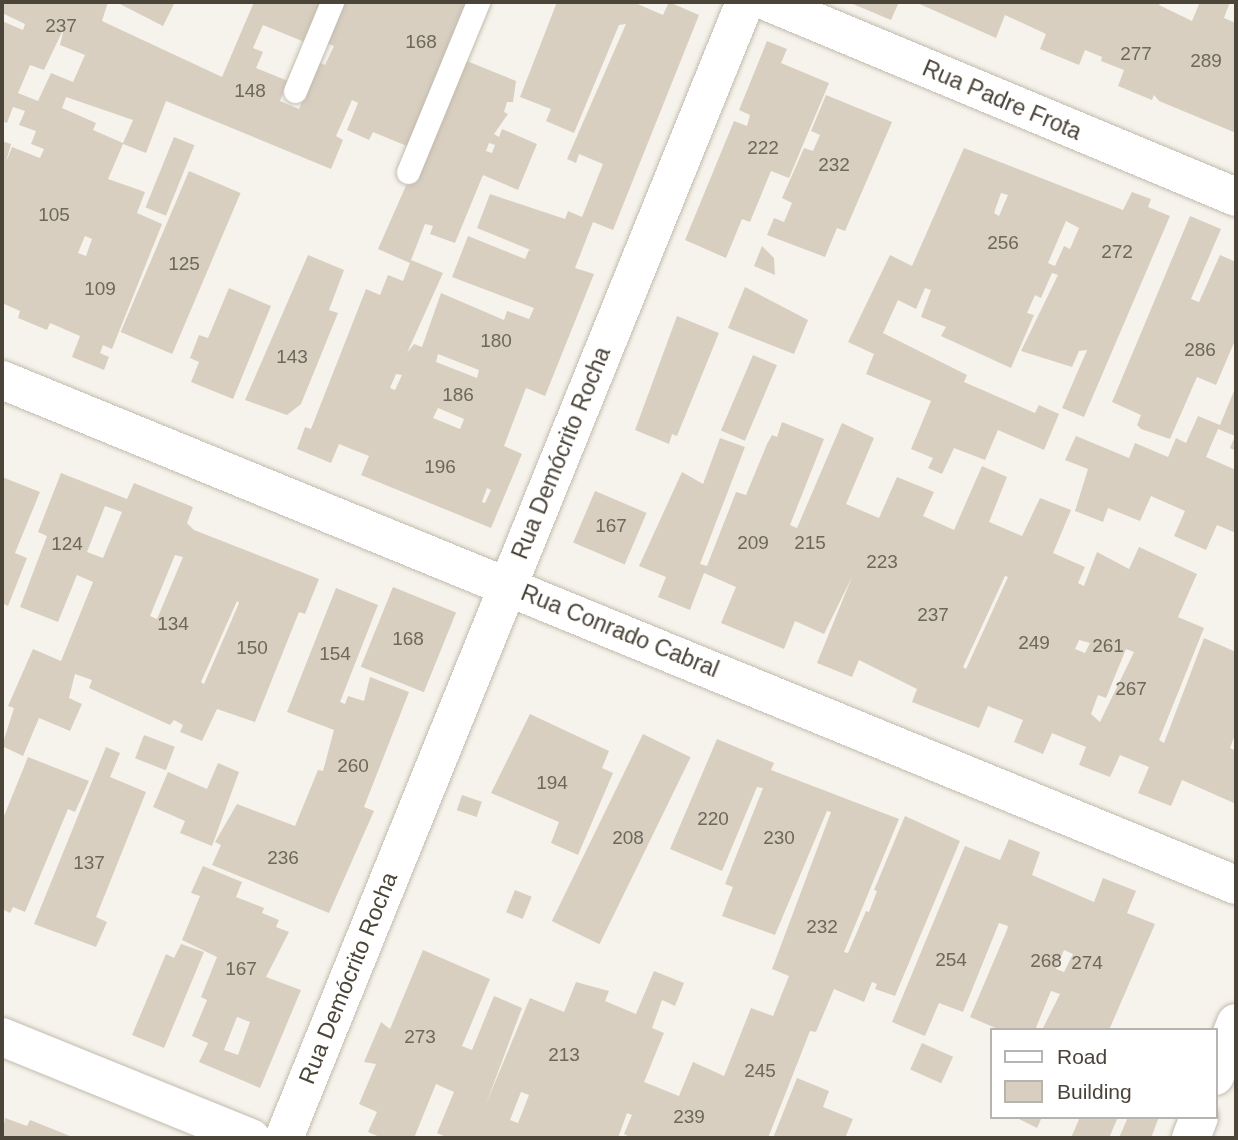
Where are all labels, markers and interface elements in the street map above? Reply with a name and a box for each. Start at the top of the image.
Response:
house number: 237 [45,15,77,37]
house number: 168 [405,31,437,53]
house number: 277 [1120,43,1152,65]
house number: 289 [1190,50,1222,72]
street label: Rua Padre Frota [918,54,1086,146]
house number: 148 [234,80,266,102]
house number: 222 [747,137,779,159]
house number: 232 [818,154,850,176]
house number: 105 [38,204,70,226]
house number: 256 [987,232,1019,254]
house number: 272 [1101,241,1133,263]
house number: 125 [168,253,200,275]
house number: 109 [84,278,116,300]
house number: 180 [480,330,512,352]
house number: 286 [1184,339,1216,361]
street label: Rua Demócrito Rocha [506,343,616,563]
house number: 143 [276,346,308,368]
house number: 186 [442,384,474,406]
house number: 196 [424,456,456,478]
house number: 167 [595,515,627,537]
house number: 209 [737,532,769,554]
house number: 215 [794,532,826,554]
house number: 124 [51,533,83,555]
house number: 223 [866,551,898,573]
street label: Rua Conrado Cabral [517,579,723,683]
house number: 237 [917,604,949,626]
house number: 134 [157,613,189,635]
house number: 168 [392,628,424,650]
house number: 249 [1018,632,1050,654]
house number: 261 [1092,635,1124,657]
house number: 150 [236,637,268,659]
house number: 154 [319,643,351,665]
house number: 267 [1115,678,1147,700]
house number: 260 [337,755,369,777]
house number: 194 [536,772,568,794]
house number: 220 [697,808,729,830]
house number: 208 [612,827,644,849]
house number: 230 [763,827,795,849]
house number: 236 [267,847,299,869]
house number: 137 [73,852,105,874]
street label: Rua Demócrito Rocha [293,868,403,1088]
house number: 232 [806,916,838,938]
house number: 254 [935,949,967,971]
house number: 268 [1030,950,1062,972]
house number: 274 [1071,952,1103,974]
house number: 167 [225,958,257,980]
house number: 273 [404,1026,436,1048]
legend [990,1028,1217,1119]
house number: 213 [548,1044,580,1066]
text: Road [1057,1045,1107,1068]
house number: 245 [744,1060,776,1082]
text: Building [1057,1080,1132,1103]
house number: 239 [673,1106,705,1128]

